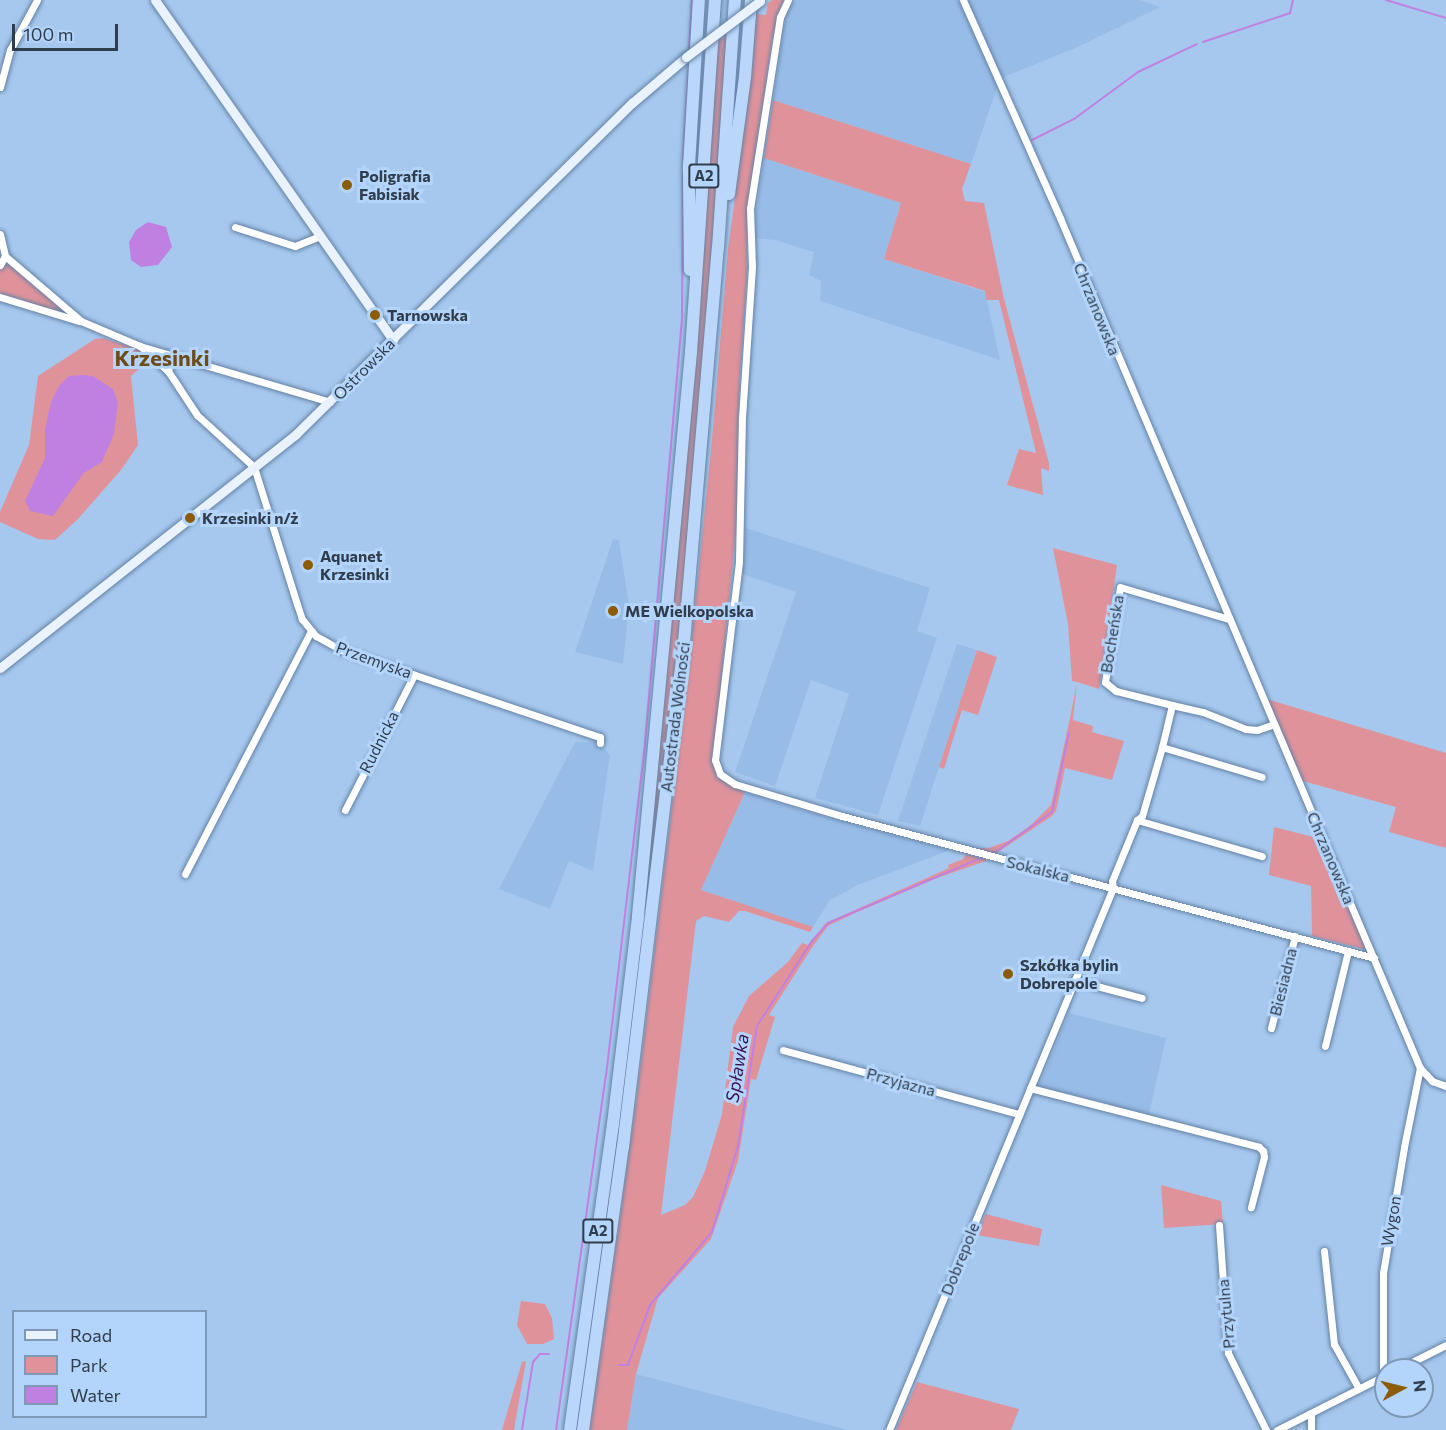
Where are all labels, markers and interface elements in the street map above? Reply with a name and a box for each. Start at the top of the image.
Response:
scale bar [15,12,122,50]
text: 100 m [23,23,73,45]
road number: A2 [688,164,720,188]
place label: Poligrafia Fabisiak [359,166,431,204]
marker: Poligrafia Fabisiak [340,178,354,192]
street label: Chrzanowska [1070,260,1124,358]
place label: Tarnowska [387,305,468,325]
marker: Tarnowska [368,308,382,322]
street label: Ostrowska [329,334,399,404]
district label: Krzesinki [114,345,210,371]
place label: Krzesinki n/ż [202,508,299,528]
marker: Krzesinki n/ż [183,511,197,525]
place label: Aquanet Krzesinki [320,546,389,584]
marker: Aquanet Krzesinki [301,558,315,572]
street label: Bocheńska [1096,594,1128,674]
place label: ME Wielkopolska [625,601,754,621]
marker: ME Wielkopolska [606,604,620,618]
street label: Przemyska [334,637,414,683]
street label: Autostrada Wolności [656,641,694,793]
street label: Rudnicka [355,708,403,776]
street label: Chrzanowska [1303,809,1359,907]
street label: Sokalska [1004,852,1072,886]
street label: Biesiadna [1265,946,1301,1018]
place label: Szkółka bylin Dobrepole [1020,955,1119,993]
marker: Szkółka bylin Dobrepole [1001,967,1015,981]
water label: Spławka [721,1032,753,1104]
street label: Przyjazna [864,1064,938,1100]
street label: Wygon [1377,1194,1405,1248]
road number: A2 [582,1219,614,1243]
street label: Dobrepole [937,1220,983,1298]
street label: Przytulna [1213,1278,1239,1350]
legend [12,1310,207,1418]
text: Road [70,1324,112,1346]
text: Park [70,1354,108,1376]
north arrow [1374,1358,1434,1418]
text: N [1410,1379,1431,1393]
text: Water [70,1384,121,1406]

